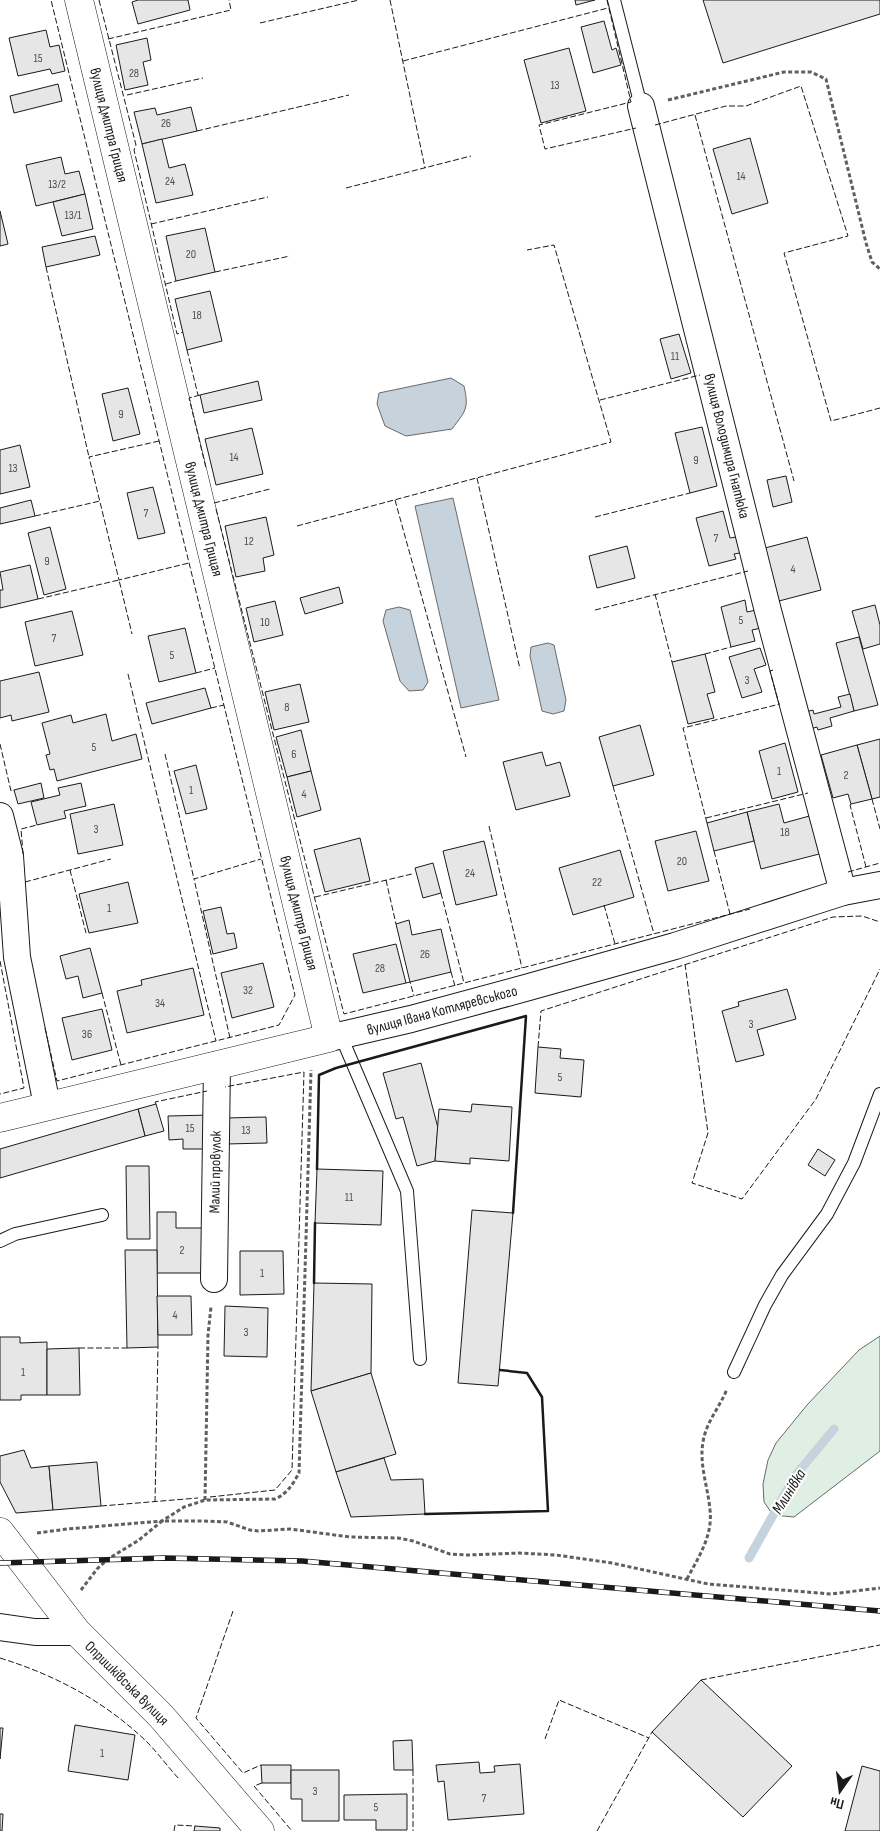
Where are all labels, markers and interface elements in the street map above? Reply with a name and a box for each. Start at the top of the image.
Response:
house number: 15 [33,51,43,66]
street label: вулиця Дмитра Грицая [85,66,132,185]
house number: 28 [129,66,139,81]
house number: 13 [550,78,560,93]
house number: 26 [161,116,171,131]
house number: 14 [736,169,746,184]
house number: 24 [165,174,175,189]
house number: 13/2 [48,177,66,192]
house number: 13/1 [65,208,82,223]
house number: 20 [186,247,196,262]
house number: 18 [192,308,202,323]
house number: 11 [671,349,680,364]
street label: вулиця Володимира Гнатюка [699,372,754,521]
house number: 9 [118,407,124,422]
house number: 14 [229,450,239,465]
house number: 9 [693,453,699,468]
street label: вулиця Дмитра Грицая [180,460,227,579]
house number: 13 [8,461,18,476]
house number: 7 [144,506,149,521]
house number: 7 [714,531,719,546]
house number: 12 [244,534,254,549]
house number: 9 [44,554,50,569]
house number: 4 [790,562,796,577]
house number: 5 [739,613,744,628]
house number: 10 [260,615,270,630]
house number: 7 [52,631,57,646]
house number: 5 [170,648,175,663]
house number: 3 [744,673,750,688]
house number: 8 [284,700,290,715]
house number: 5 [92,740,97,755]
house number: 6 [291,747,297,762]
house number: 1 [777,764,782,779]
house number: 2 [844,768,849,783]
house number: 1 [189,783,194,798]
house number: 4 [301,787,307,802]
house number: 3 [93,822,99,837]
house number: 18 [780,825,790,840]
street label: вулиця Дмитра Грицая [275,854,322,973]
house number: 20 [677,854,687,869]
house number: 24 [465,866,475,881]
house number: 22 [592,875,602,890]
house number: 1 [107,901,112,916]
house number: 26 [420,947,430,962]
house number: 28 [375,961,385,976]
street label: вулиця Івана Котляревського [365,981,519,1040]
house number: 32 [243,983,253,998]
house number: 34 [155,996,165,1011]
house number: 3 [748,1017,754,1032]
house number: 36 [82,1027,92,1042]
house number: 5 [558,1070,563,1085]
house number: 15 [185,1121,195,1136]
house number: 13 [241,1123,251,1138]
street label: Малий провулок [205,1130,226,1214]
house number: 11 [345,1190,354,1205]
house number: 2 [180,1243,185,1258]
house number: 1 [260,1266,265,1281]
house number: 4 [172,1308,178,1323]
house number: 3 [243,1325,249,1340]
house number: 1 [21,1365,26,1380]
water label: Млинівка [768,1465,811,1518]
street label: Опришківська вулиця [80,1637,173,1730]
house number: 1 [100,1746,105,1761]
north arrow [815,1766,865,1816]
house number: 3 [312,1784,318,1799]
house number: 7 [482,1791,487,1806]
text: Пн [828,1793,846,1813]
house number: 5 [374,1800,379,1815]

